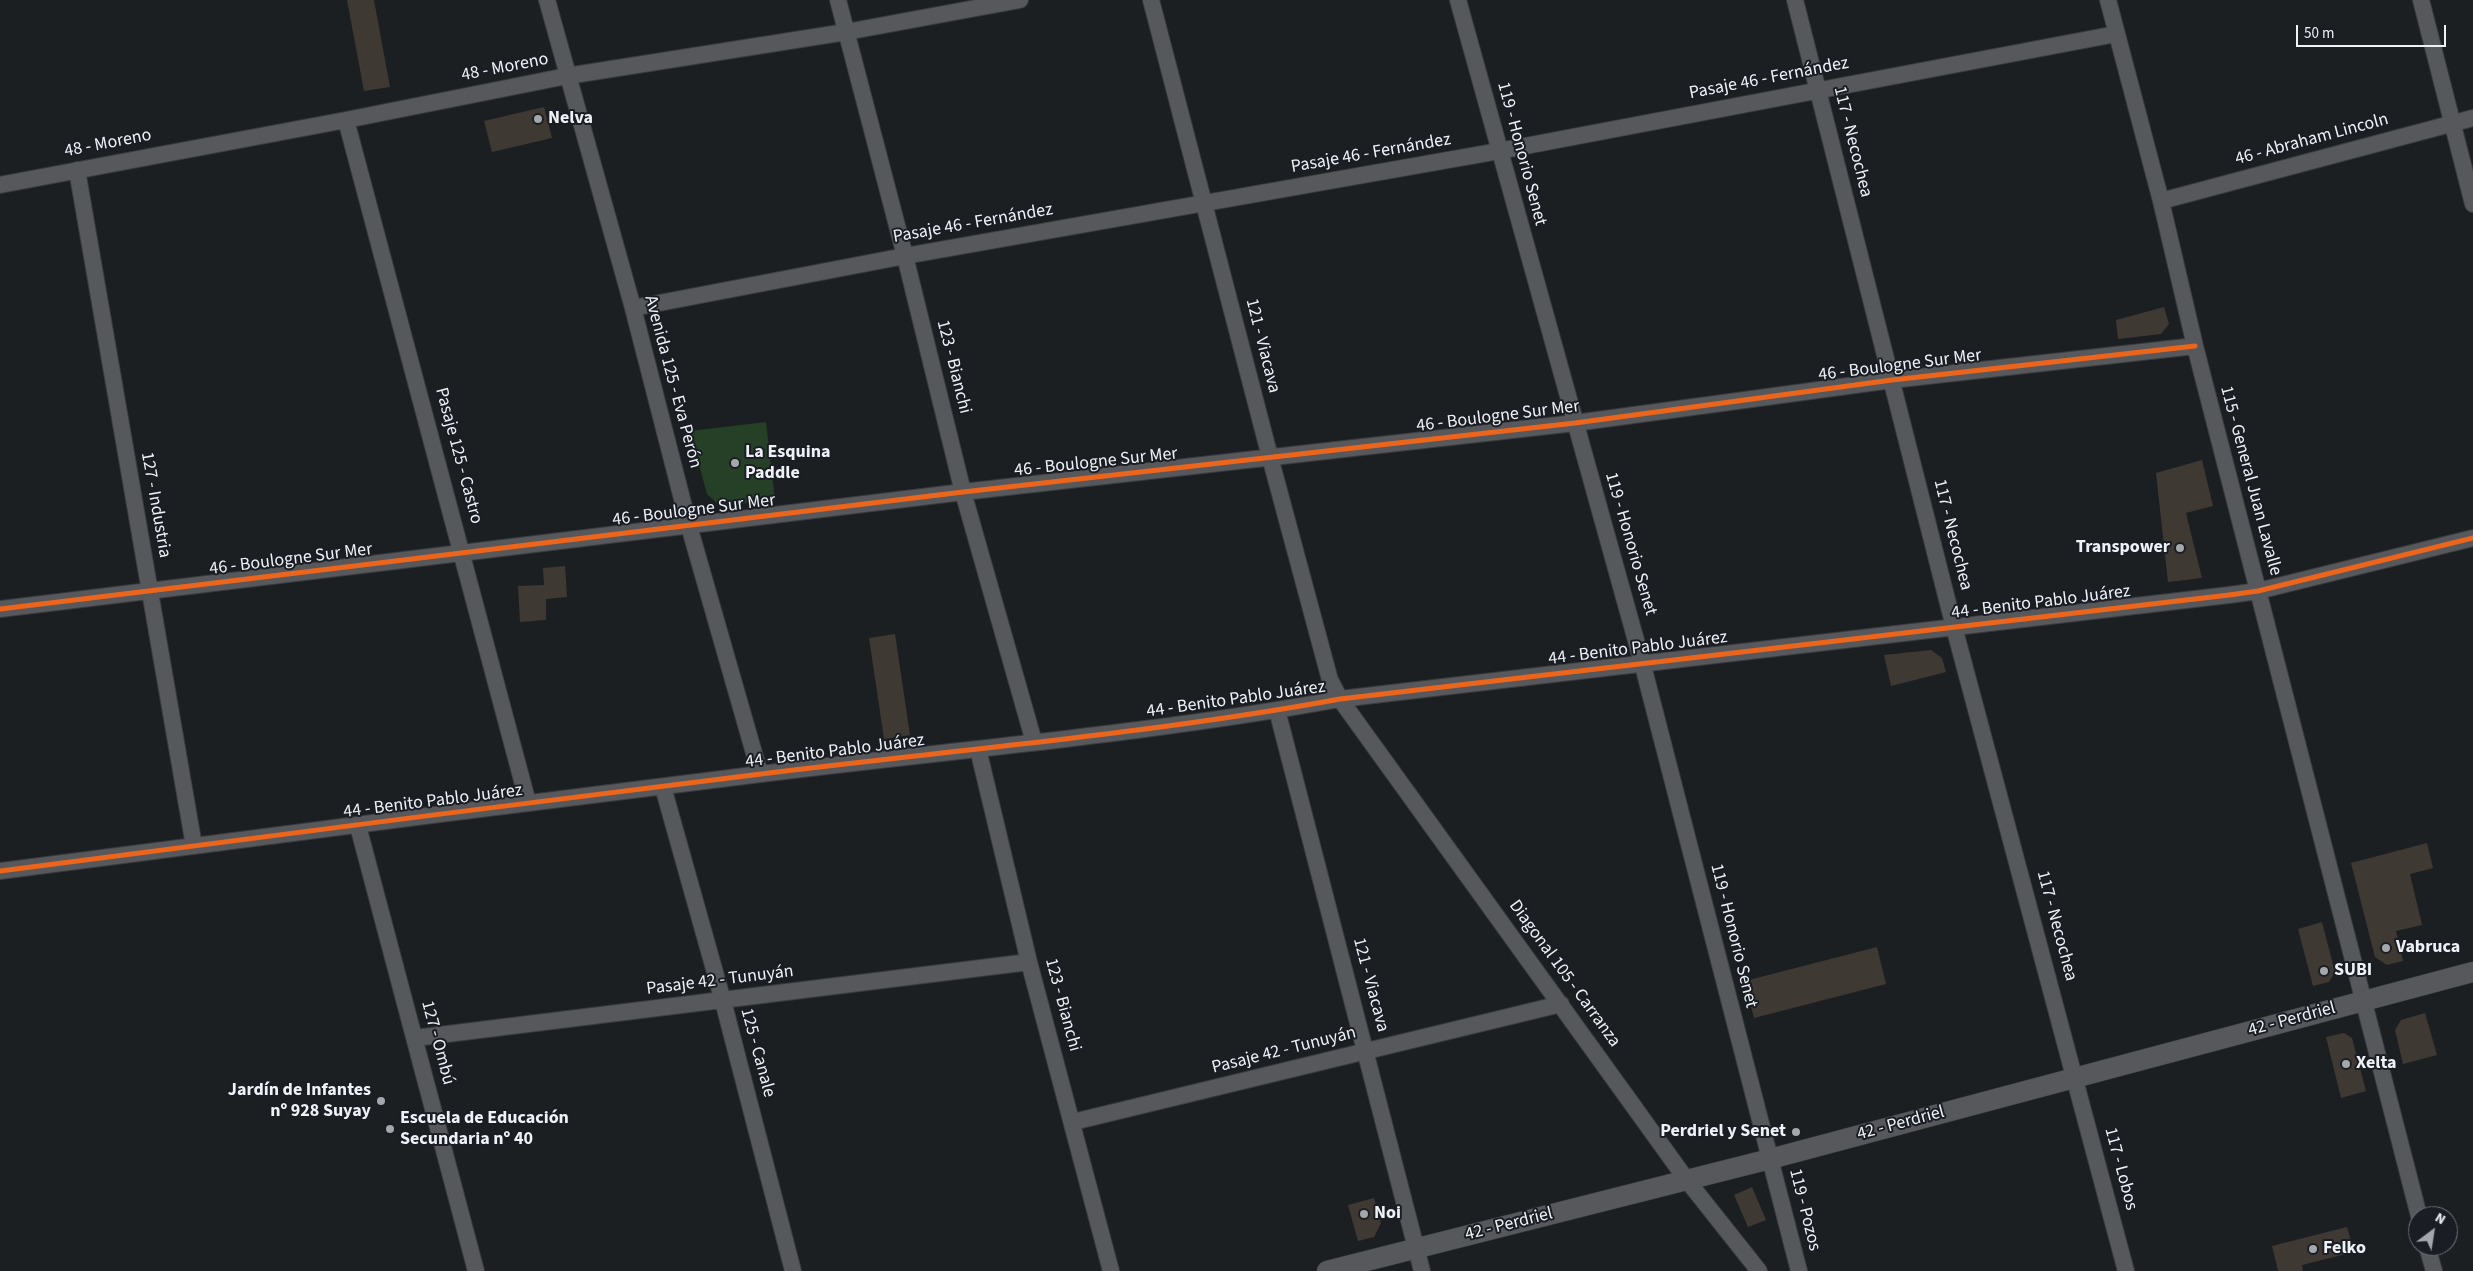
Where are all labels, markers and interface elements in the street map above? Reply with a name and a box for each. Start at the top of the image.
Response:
scale bar [2298,15,2448,47]
text: 50 m [2304,23,2334,44]
street label: 48 - Moreno [460,49,550,87]
street label: Pasaje 46 - Fernández [1687,53,1851,105]
street label: 119 - Honorio Senet [1491,80,1551,228]
street label: 117 - Necochea [1828,84,1876,200]
place label: Nelva [548,108,593,130]
street label: 46 - Abraham Lincoln [2233,109,2391,171]
marker: Nelva [532,113,544,125]
street label: 48 - Moreno [63,125,153,163]
street label: Pasaje 46 - Fernández [1289,129,1453,179]
street label: Pasaje 46 - Fernández [891,199,1055,249]
street label: Avenida 125 - Eva Perón [639,293,705,471]
street label: 121 - Viacava [1240,297,1284,395]
street label: 123 - Bianchi [931,318,975,416]
street label: 46 - Boulogne Sur Mer [1817,345,1983,387]
street label: 115 - General Juan Lavalle [2214,384,2286,578]
street label: Pasaje 125 - Castro [429,386,487,526]
street label: 46 - Boulogne Sur Mer [1415,396,1581,438]
place label: La Esquina Paddle [745,442,831,484]
street label: 46 - Boulogne Sur Mer [1013,444,1179,482]
street label: 127 - Industria [135,450,175,560]
marker: La Esquina Paddle [729,457,741,469]
street label: 119 - Honorio Senet [1599,470,1661,618]
street label: 117 - Necochea [1928,477,1976,593]
street label: 46 - Boulogne Sur Mer [611,490,777,532]
place label: Transpower [2076,537,2170,559]
street label: 46 - Boulogne Sur Mer [208,539,374,581]
marker: Transpower [2174,542,2186,554]
street label: 44 - Benito Pablo Juárez [1950,581,2132,625]
street label: 44 - Benito Pablo Juárez [1547,627,1729,671]
street label: 44 - Benito Pablo Juárez [1145,677,1327,723]
street label: 44 - Benito Pablo Juárez [744,730,926,774]
street label: 44 - Benito Pablo Juárez [342,780,524,824]
street label: 119 - Honorio Senet [1705,862,1761,1010]
street label: 117 - Necochea [2031,868,2081,984]
street label: Diagonal 105 - Carranza [1503,896,1625,1052]
street label: 121 - Viacava [1347,936,1393,1034]
place label: Vabruca [2396,937,2460,959]
marker: Vabruca [2380,942,2392,954]
street label: 123 - Bianchi [1039,956,1085,1054]
place label: SUBI [2334,960,2372,982]
street label: Pasaje 42 - Tunuyán [645,961,795,1001]
marker: SUBI [2318,965,2330,977]
street label: 42 - Perdriel [2246,998,2338,1042]
street label: 127 - Ombú [415,999,459,1087]
street label: 125 - Canale [735,1006,779,1100]
street label: Pasaje 42 - Tunuyán [1210,1023,1358,1079]
place label: Xelta [2356,1053,2396,1075]
marker: Xelta [2340,1058,2352,1070]
place label: Jardín de Infantes nº 928 Suyay [228,1080,371,1122]
marker: Jardín de Infantes nº 928 Suyay [375,1095,387,1107]
street label: 42 - Perdriel [1855,1102,1947,1146]
place label: Escuela de Educación Secundaria nº 40 [400,1108,569,1150]
place label: Perdriel y Senet [1660,1121,1786,1143]
marker: Escuela de Educación Secundaria nº 40 [384,1123,396,1135]
street label: 117 - Lobos [2099,1125,2141,1213]
marker: Perdriel y Senet [1790,1126,1802,1138]
street label: 119 - Pozos [1783,1167,1825,1253]
place label: Noi [1374,1203,1401,1225]
street label: 42 - Perdriel [1463,1204,1555,1246]
north arrow [2408,1206,2458,1256]
marker: Noi [1358,1208,1370,1220]
text: N [2431,1208,2449,1230]
place label: Felko [2323,1238,2366,1260]
marker: Felko [2307,1243,2319,1255]

